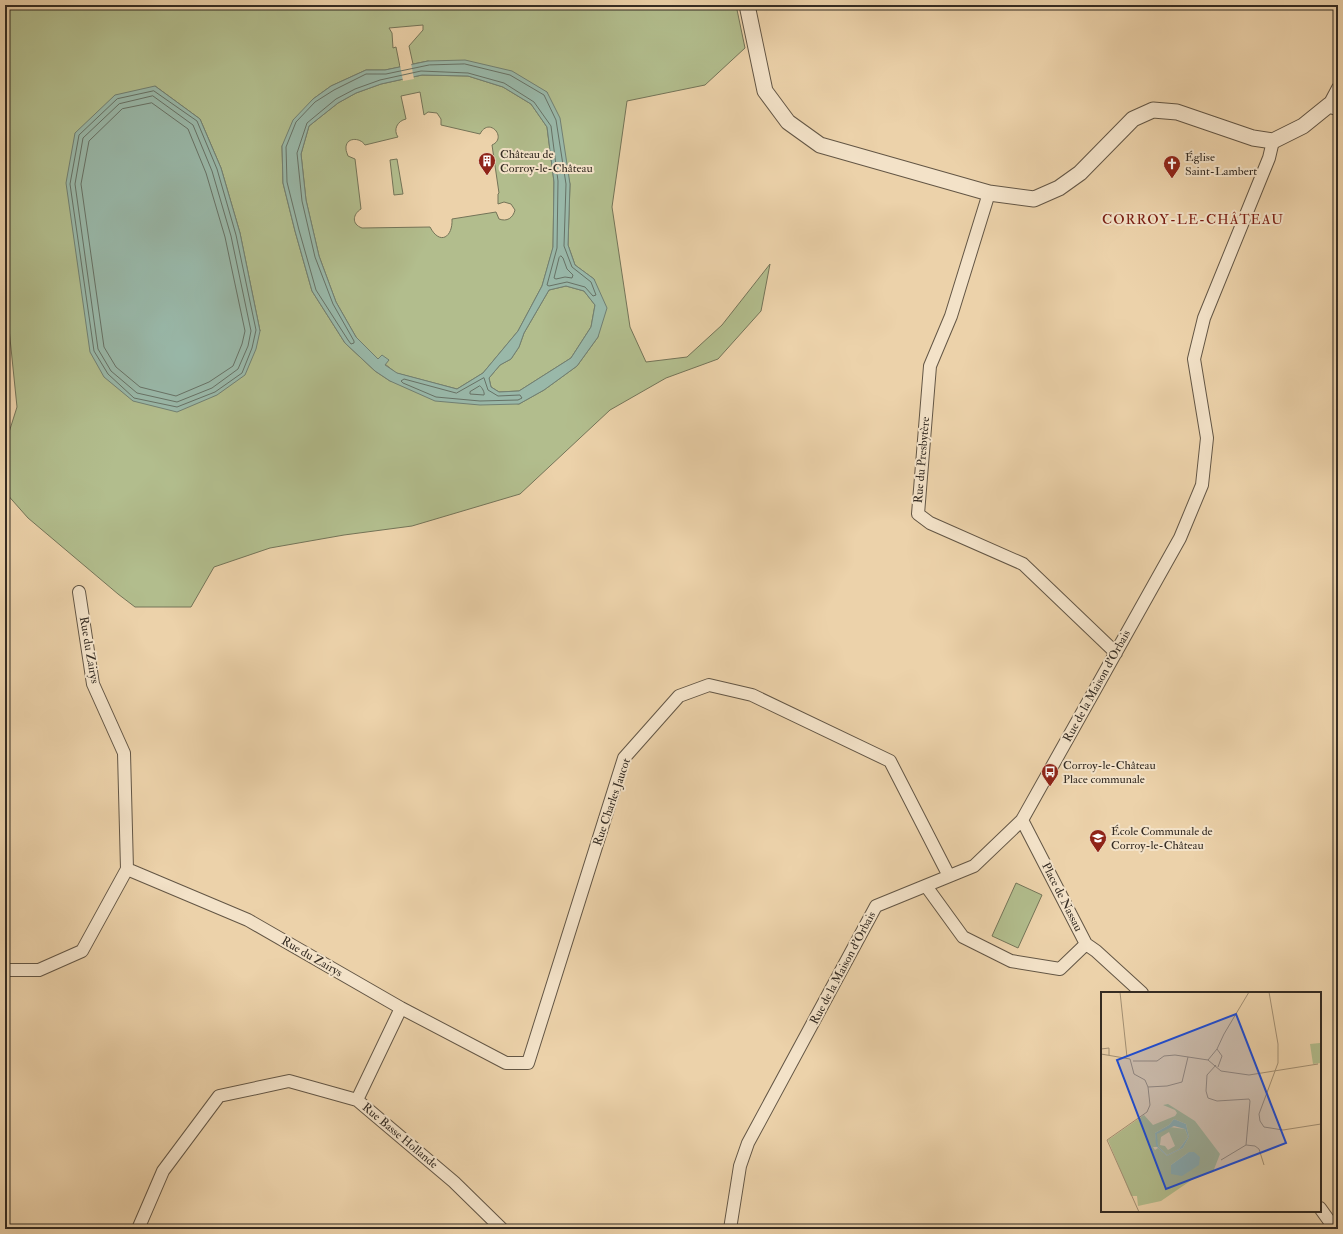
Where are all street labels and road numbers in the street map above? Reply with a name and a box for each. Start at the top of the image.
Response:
street label: Rue du Presbytère [911,416,933,504]
street label: Rue du Zairys [76,615,102,685]
street label: Rue de la Maison d'Orbais [1060,627,1134,745]
street label: Rue Charles Jaucot [590,756,634,848]
street label: Place de Nassau [1038,860,1086,934]
street label: Rue de la Maison d'Orbais [807,909,879,1027]
street label: Rue du Zairys [279,934,345,980]
street label: Rue Basse Hollande [359,1100,441,1172]

